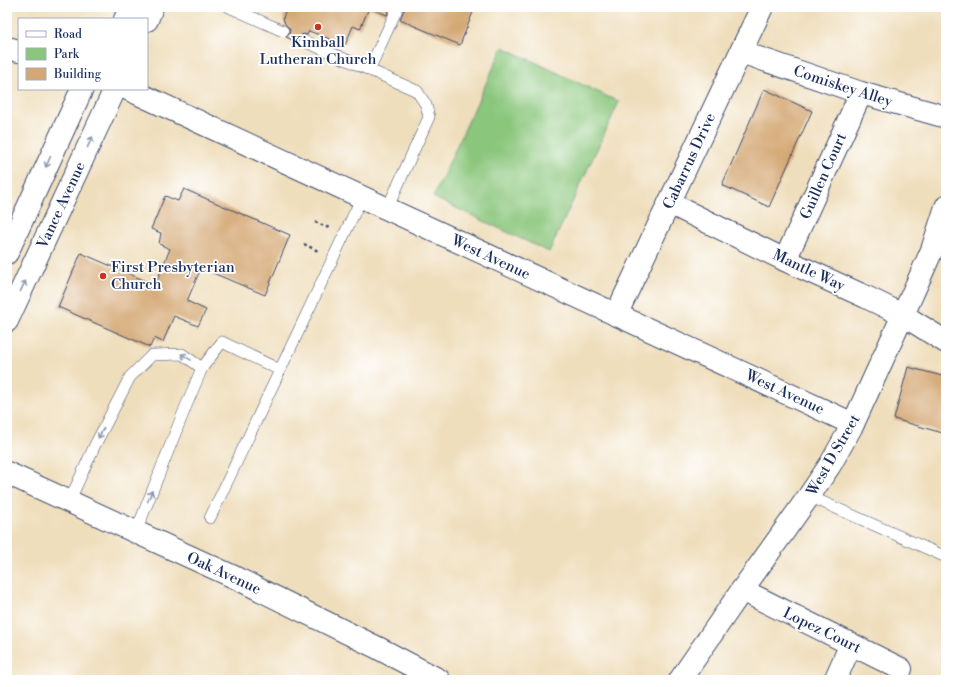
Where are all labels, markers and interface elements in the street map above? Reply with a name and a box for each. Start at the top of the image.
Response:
legend [18,18,148,90]
marker: Kimball Lutheran Church [313,22,323,32]
text: Road [54,27,82,42]
place label: Kimball Lutheran Church [259,33,377,69]
text: Park [54,47,80,62]
street label: Comiskey Alley [791,62,895,112]
text: Building [53,67,102,82]
street label: Cabarrus Drive [659,110,720,212]
street label: Guillen Court [796,129,851,222]
one-way arrow [87,137,94,149]
one-way arrow [44,156,51,168]
street label: Vance Avenue [33,159,90,253]
street label: West Avenue [447,231,533,284]
street label: Mantle Way [770,245,849,296]
place label: First Presbyterian Church [111,258,235,294]
marker: First Presbyterian Church [98,271,108,281]
one-way arrow [20,280,27,292]
one-way arrow [180,353,192,361]
street label: West Avenue [741,366,827,419]
street label: West D Street [802,411,865,500]
one-way arrow [96,427,104,439]
one-way arrow [146,490,154,502]
street label: Oak Avenue [184,548,264,599]
street label: Lopez Court [780,603,864,658]

